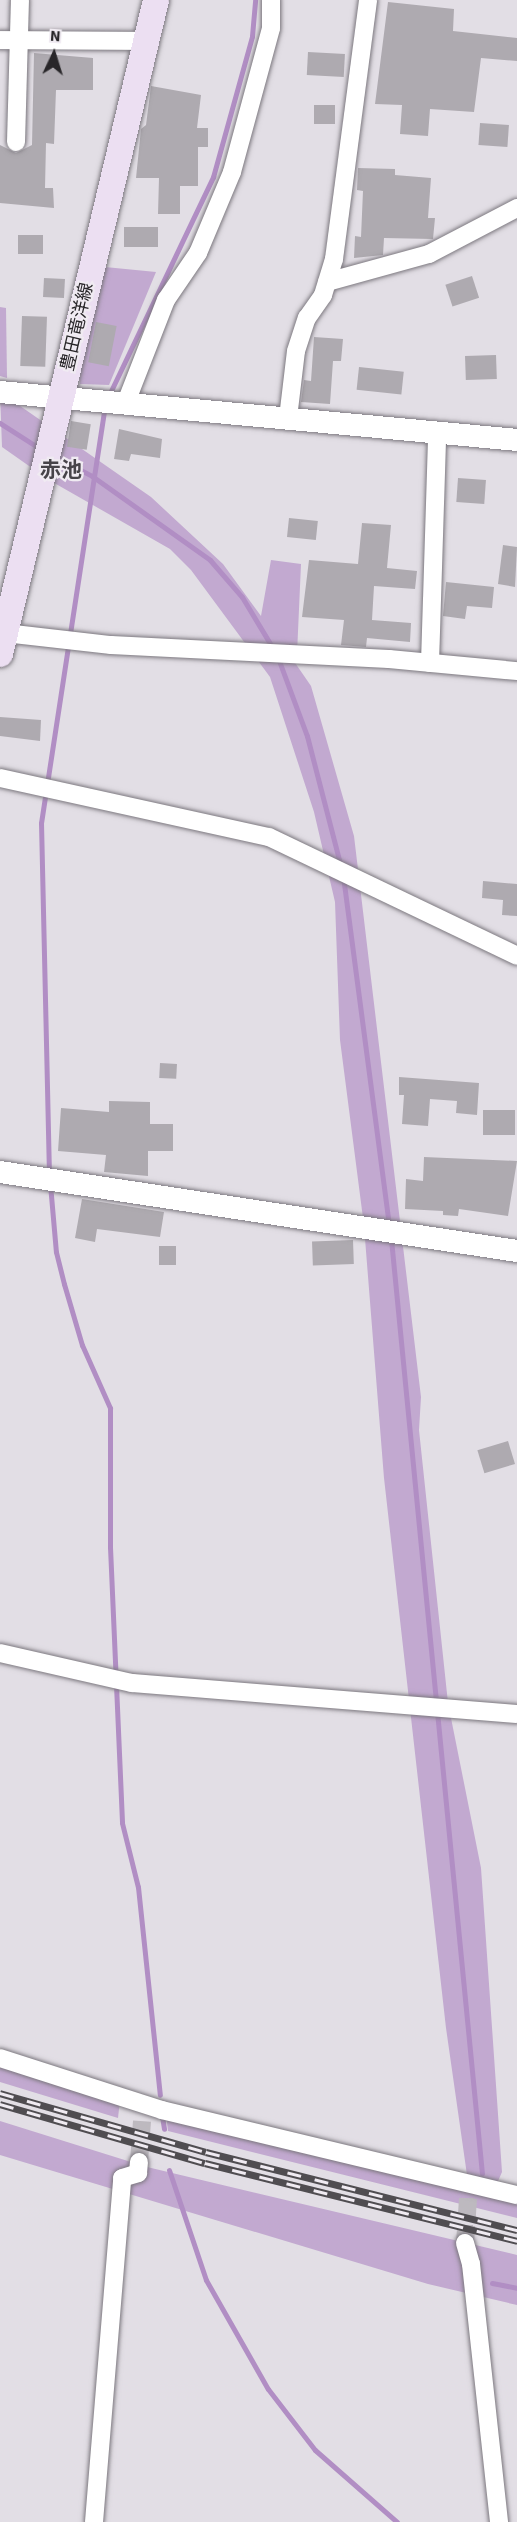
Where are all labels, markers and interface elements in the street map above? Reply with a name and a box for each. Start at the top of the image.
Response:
north arrow [24,24,84,84]
text: N [49,25,61,47]
street label: 豊田竜洋線 [57,281,99,373]
district label: 赤池 [40,457,82,483]

